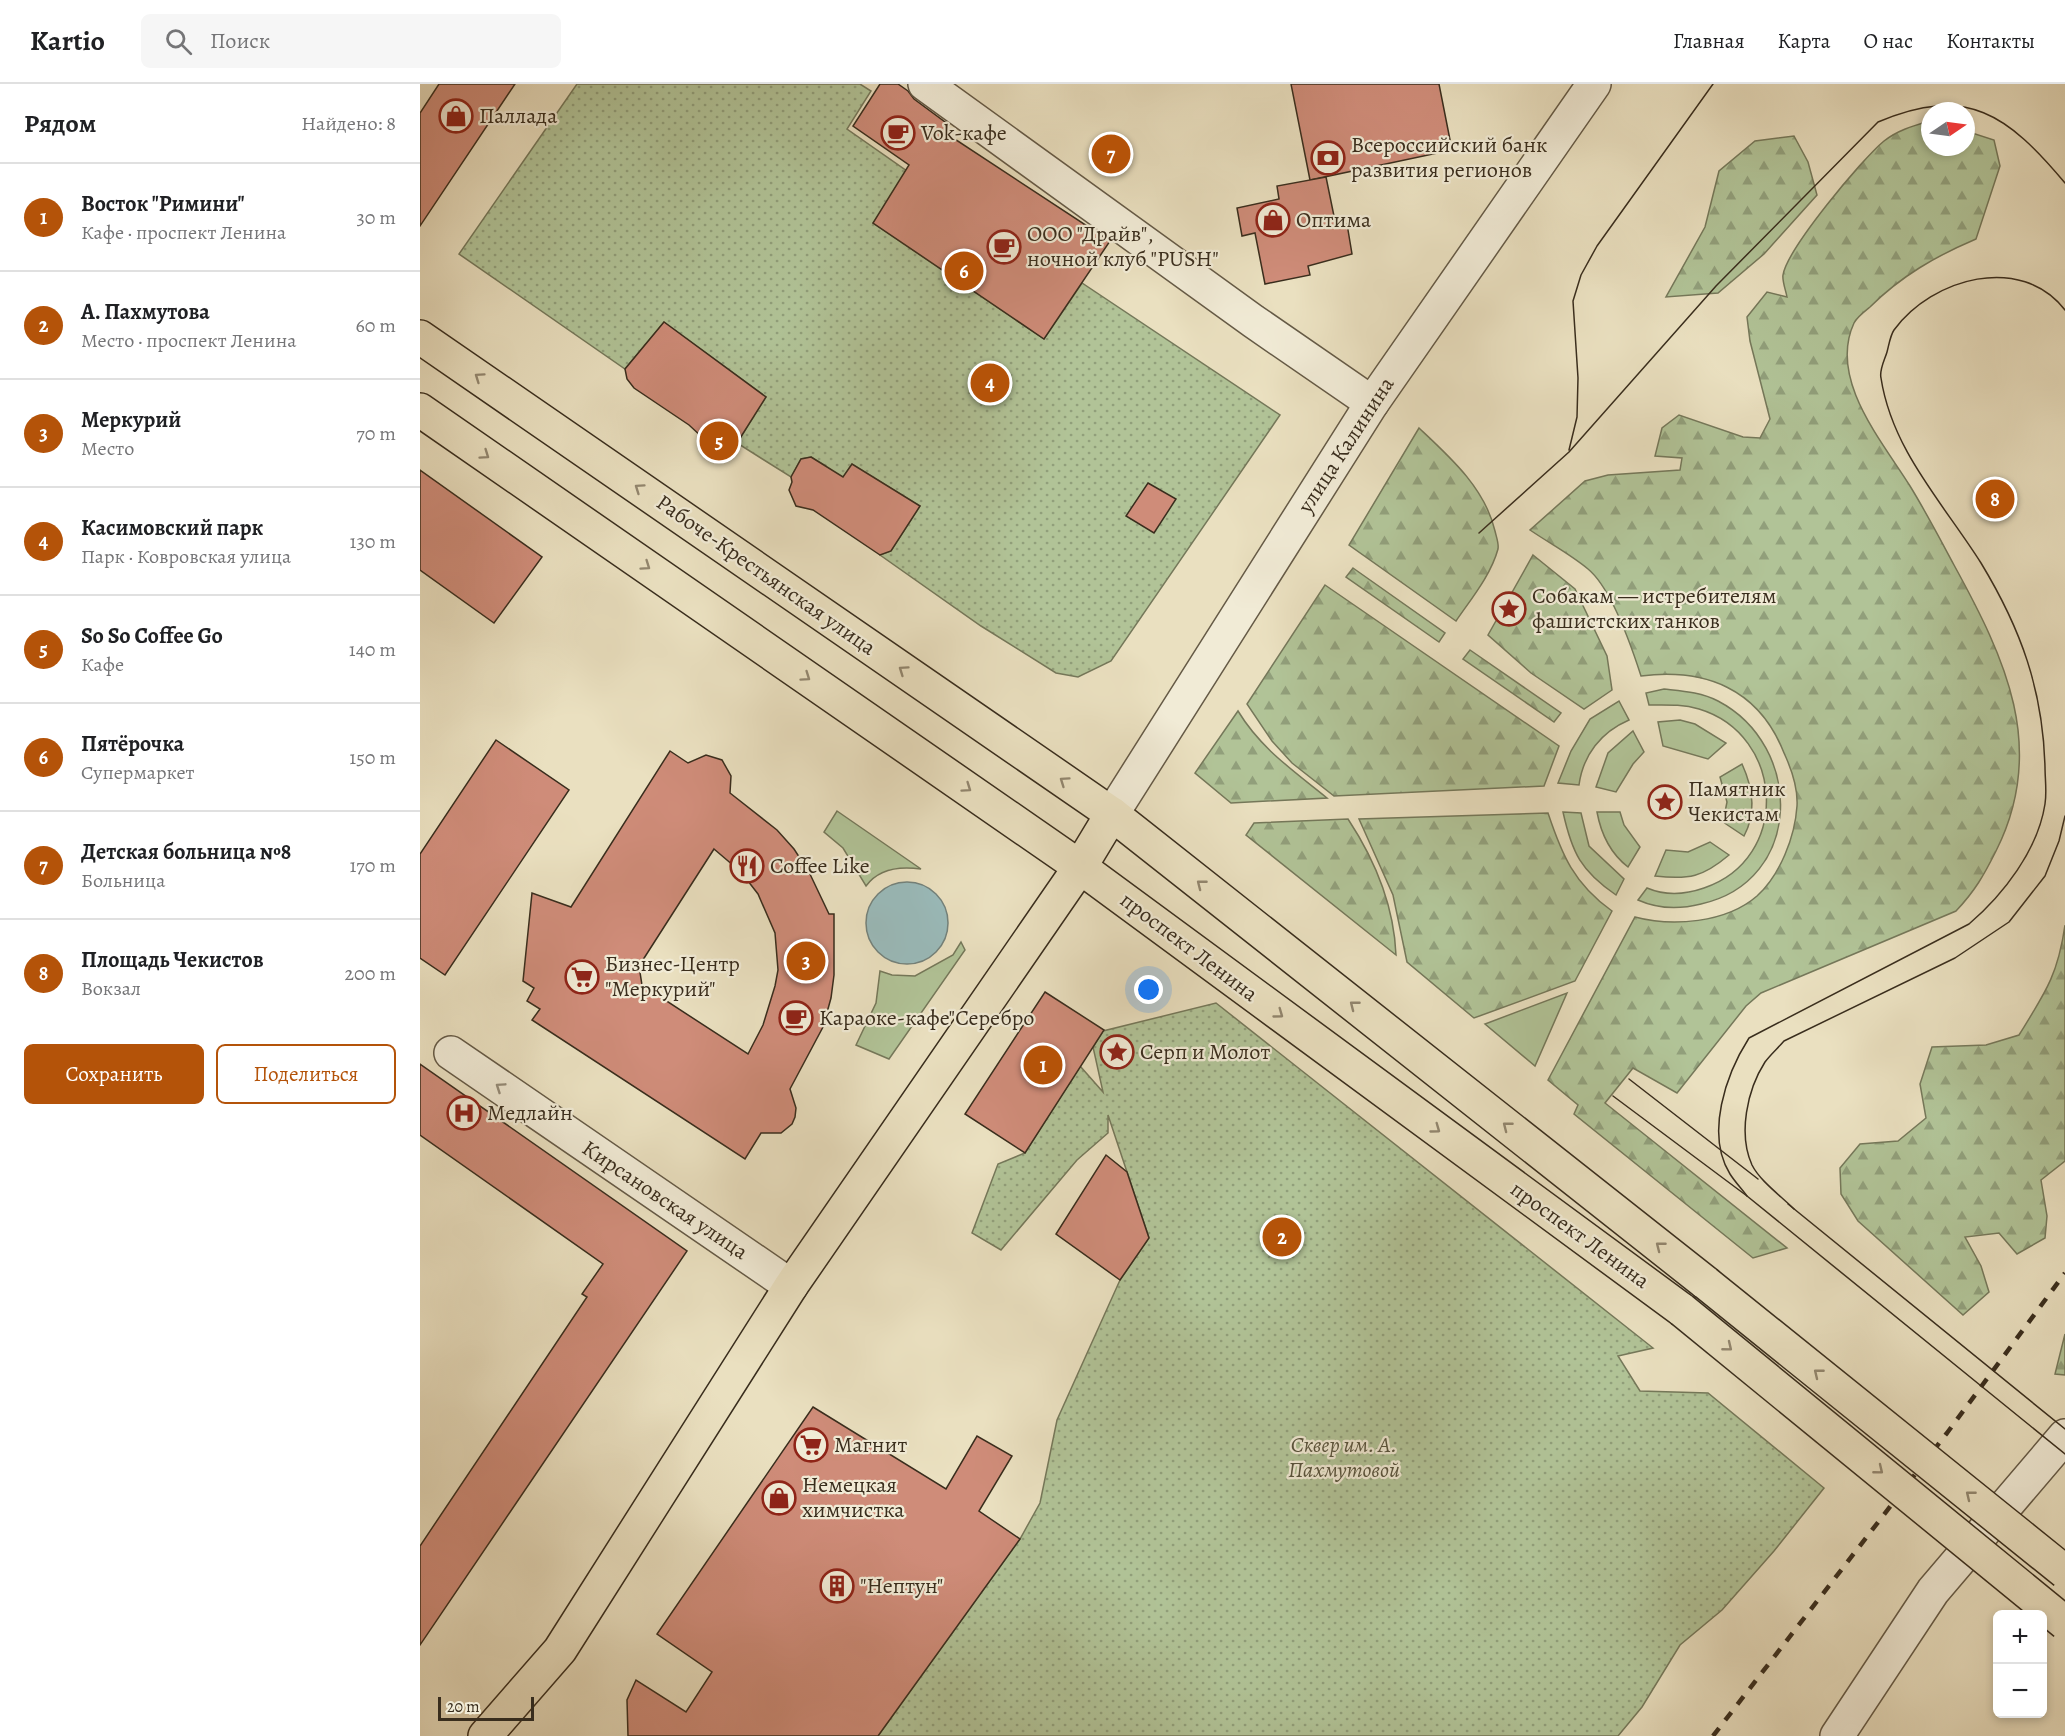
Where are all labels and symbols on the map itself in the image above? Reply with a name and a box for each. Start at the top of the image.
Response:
shop icon: Паллада [438,98,474,134]
place label: Паллада [479,101,558,131]
north arrow [1921,102,1975,156]
cafe icon: Vok-кафе [880,115,916,151]
place label: Vok-кафе [920,118,1007,148]
place label: Всероссийский банк развития регионов [1351,130,1547,185]
pin: 7 [1092,132,1130,176]
bank icon: Всероссийский банк развития регионов [1310,140,1346,176]
shop icon: Оптима [1255,202,1291,238]
place label: Оптима [1296,205,1372,235]
place label: ООО "Драйв", ночной клуб "PUSH" [1027,219,1219,274]
cafe icon: ООО "Драйв", ночной клуб "PUSH" [986,229,1022,265]
pin: 6 [944,248,984,294]
pin: 4 [970,360,1010,406]
street label: улица Калинина [1290,370,1402,520]
one-way arrow [474,373,485,384]
pin: 5 [700,418,738,464]
one-way arrow [479,448,490,459]
pin: 8 [1976,476,2014,522]
one-way arrow [635,484,646,495]
street label: Рабоче-Крестьянская улица [650,488,883,663]
one-way arrow [639,559,650,570]
place label: Собакам — истребителям фашистских танков [1532,581,1776,636]
place icon: Собакам — истребителям фашистских танков [1491,591,1527,627]
one-way arrow [899,666,910,677]
one-way arrow [799,670,810,681]
place label: Памятник Чекистам [1688,774,1786,829]
one-way arrow [1059,777,1070,788]
one-way arrow [960,781,971,792]
place icon: Памятник Чекистам [1647,784,1683,820]
restaurant icon: Coffee Like [729,848,765,884]
place label: Coffee Like [770,851,870,881]
one-way arrow [1196,881,1207,892]
street label: проспект Ленина [1114,885,1265,1009]
pin: 3 [786,938,826,984]
place label: Бизнес-Центр "Меркурий" [605,949,740,1004]
supermarket icon: Бизнес-Центр "Меркурий" [564,959,600,995]
your location [1134,975,1163,1004]
cafe icon: Караоке-кафе"Серебро [778,1000,814,1036]
one-way arrow [1349,1001,1360,1012]
place label: Караоке-кафе"Серебро [819,1003,1034,1033]
one-way arrow [1273,1007,1284,1018]
place icon: Серп и Молот [1099,1034,1135,1070]
place label: Серп и Молот [1140,1037,1270,1067]
pin: 1 [1024,1042,1062,1088]
one-way arrow [495,1083,506,1094]
hospital icon: Медлайн [446,1095,482,1131]
place label: Медлайн [487,1098,573,1128]
one-way arrow [1430,1122,1441,1133]
one-way arrow [1503,1122,1514,1133]
street label: Кирсановская улица [576,1133,755,1267]
street label: проспект Ленина [1504,1174,1656,1296]
pin: 2 [1262,1214,1302,1260]
one-way arrow [1656,1243,1667,1254]
one-way arrow [1721,1340,1732,1351]
one-way arrow [1814,1370,1825,1381]
supermarket icon: Магнит [793,1427,829,1463]
place label: Магнит [834,1430,907,1460]
park label: Сквер им. А. Пахмутовой [1288,1430,1400,1485]
one-way arrow [1872,1463,1883,1474]
place label: Немецкая химчистка [802,1470,905,1525]
shop icon: Немецкая химчистка [761,1480,797,1516]
one-way arrow [1966,1492,1977,1503]
building icon: "Нептун" [819,1568,855,1604]
place label: "Нептун" [860,1571,943,1601]
scale bar [438,1694,534,1722]

